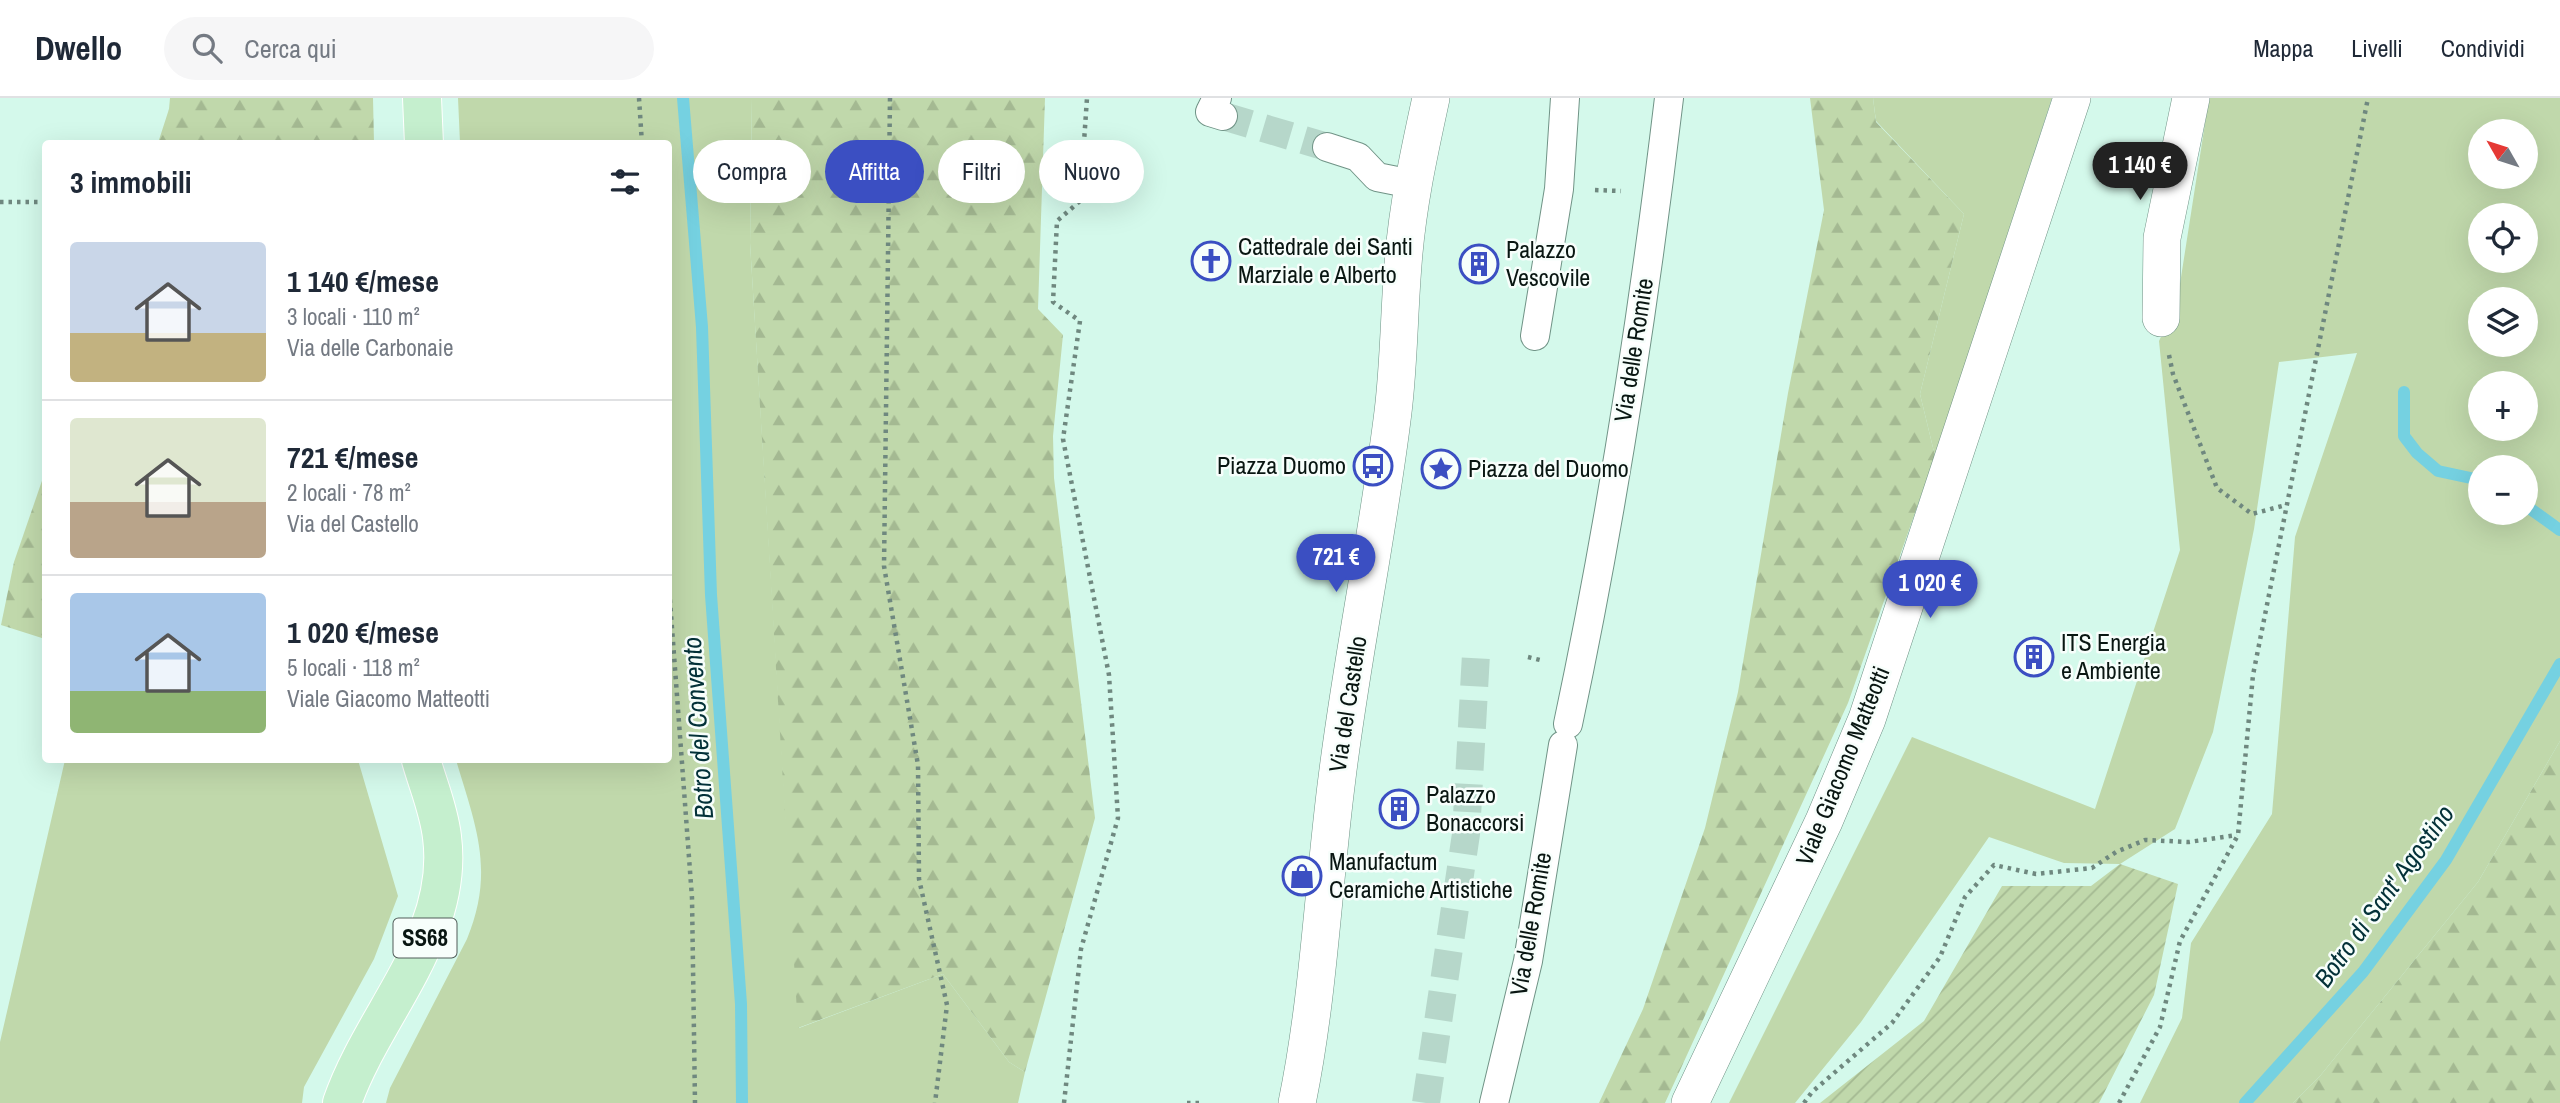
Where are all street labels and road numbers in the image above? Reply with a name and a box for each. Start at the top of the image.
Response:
street label: Via delle Romite [1606,276,1660,424]
street label: Via del Castello [1320,633,1374,774]
street label: Viale Giacomo Matteotti [1788,661,1897,870]
street label: Via delle Romite [1502,850,1558,998]
road number: SS68 [394,918,457,958]

